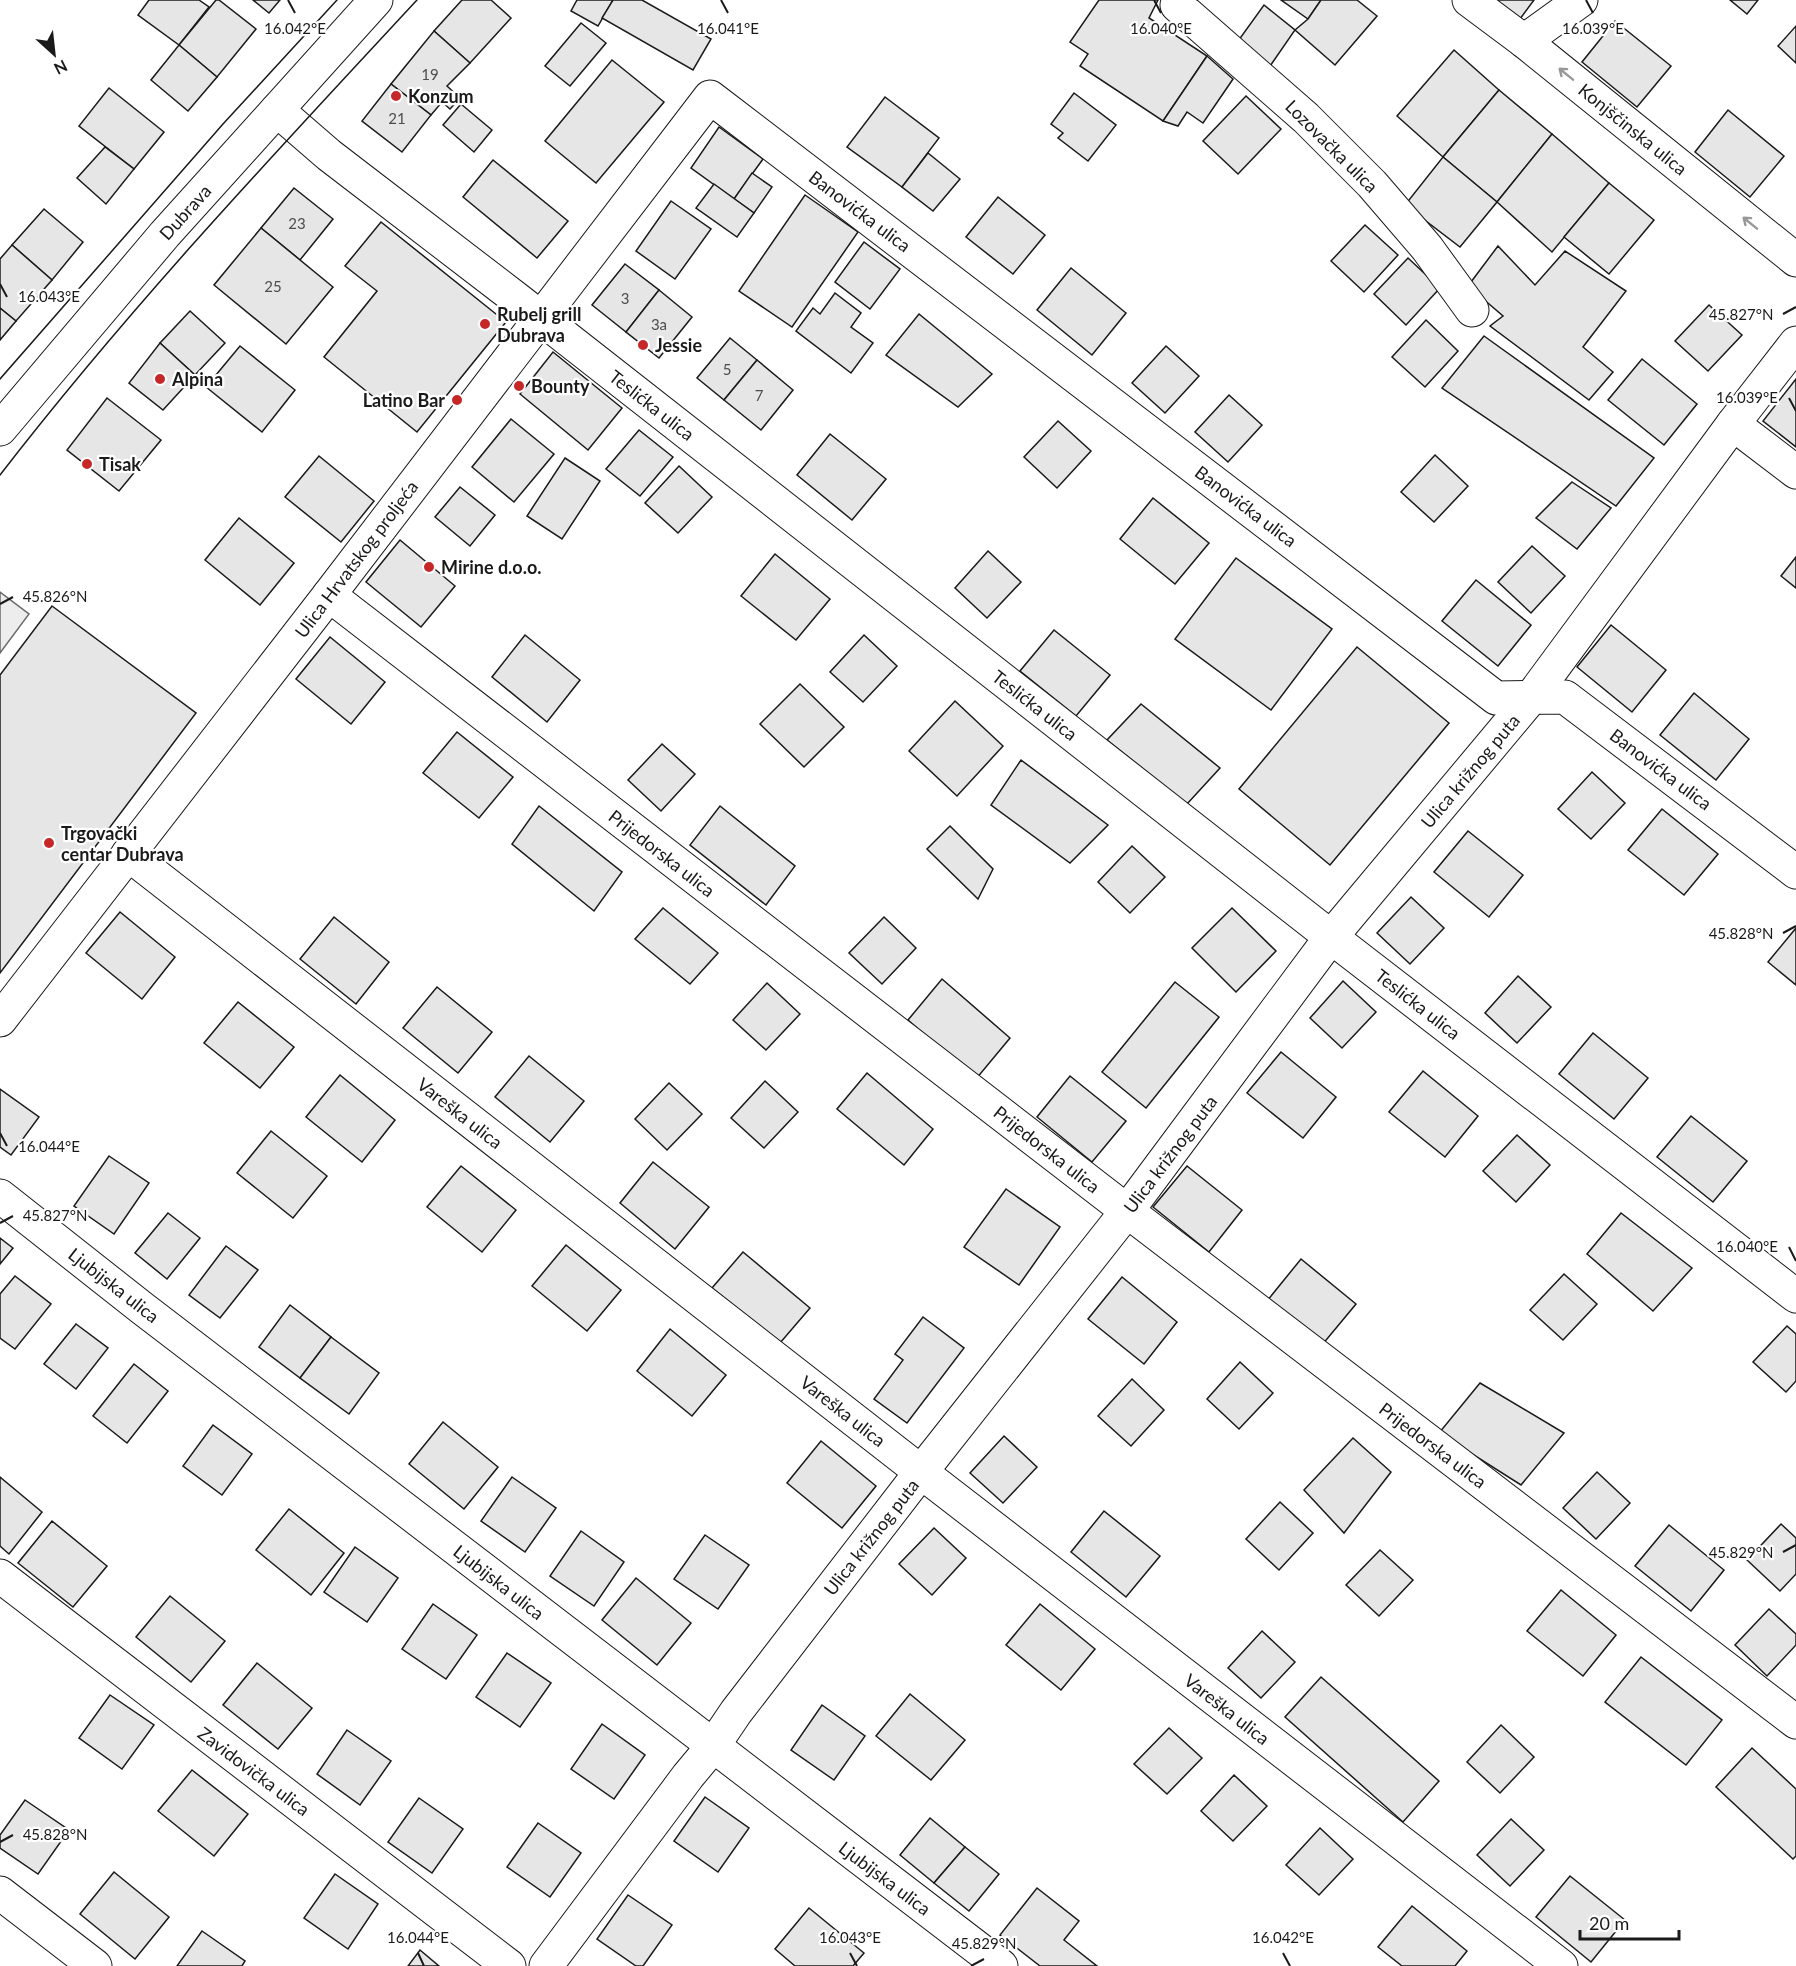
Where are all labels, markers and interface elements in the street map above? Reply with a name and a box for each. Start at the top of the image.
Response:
text: 16.042°E [264,19,326,37]
text: 16.041°E [697,19,759,37]
text: 16.040°E [1130,19,1192,37]
text: 16.039°E [1562,19,1624,37]
north arrow [24,24,84,84]
text: N [51,57,71,79]
house number: 19 [421,65,439,83]
one-way arrow [1558,68,1574,81]
street label: Konjščinska ulica [1574,79,1692,179]
place label: Konzum [408,85,474,107]
marker: Konzum [389,89,403,103]
street label: Lozovačka ulica [1281,95,1383,197]
house number: 21 [388,109,406,127]
street label: Banovićka ulica [805,166,915,256]
street label: Dubrava [154,180,216,244]
house number: 23 [288,214,306,232]
one-way arrow [1743,217,1759,230]
house number: 25 [264,277,282,295]
text: 16.043°E [18,287,80,305]
house number: 3 [621,289,629,307]
place label: Rubelj grill Dubrava [497,303,581,346]
text: 45.827°N [1709,305,1773,323]
house number: 3a [651,315,667,333]
marker: Rubelj grill Dubrava [478,317,492,331]
place label: Jessie [655,334,702,356]
marker: Jessie [636,338,650,352]
house number: 5 [723,360,731,378]
street label: Teslićka ulica [605,365,699,445]
place label: Alpina [171,368,223,390]
marker: Alpina [153,372,167,386]
place label: Bounty [531,375,590,397]
marker: Bounty [512,379,526,393]
house number: 7 [755,386,764,404]
text: 16.039°E [1716,388,1778,406]
place label: Latino Bar [363,389,445,411]
marker: Latino Bar [450,393,464,407]
place label: Tisak [99,453,141,475]
marker: Tisak [80,457,94,471]
street label: Banovićka ulica [1191,461,1301,551]
street label: Ulica Hrvatskog proljeća [290,476,422,642]
place label: Mirine d.o.o. [441,556,542,578]
marker: Mirine d.o.o. [422,560,436,574]
text: 45.826°N [23,587,87,605]
street label: Teslićka ulica [988,665,1082,745]
street label: Ulica križnog puta [1416,710,1524,832]
street label: Banovićka ulica [1606,724,1716,814]
street label: Prijedorska ulica [604,805,720,901]
place label: Trgovački centar Dubrava [61,822,184,865]
marker: Trgovački centar Dubrava [42,836,56,850]
text: 45.828°N [1709,924,1773,942]
street label: Teslićka ulica [1371,964,1465,1044]
street label: Vareška ulica [413,1073,507,1153]
street label: Ulica križnog puta [1119,1091,1221,1217]
street label: Prijedorska ulica [989,1101,1105,1197]
text: 16.044°E [18,1137,80,1155]
text: 45.827°N [23,1206,87,1224]
text: 16.040°E [1716,1237,1778,1255]
street label: Ljubijska ulica [64,1243,164,1327]
street label: Vareška ulica [796,1371,890,1451]
street label: Prijedorska ulica [1375,1397,1491,1493]
street label: Ulica križnog puta [819,1474,923,1600]
street label: Ljubijska ulica [449,1540,549,1624]
text: 45.829°N [1709,1543,1773,1561]
street label: Vareška ulica [1180,1669,1274,1749]
street label: Zavidovička ulica [194,1722,314,1820]
text: 45.828°N [23,1825,87,1843]
street label: Ljubijska ulica [835,1836,935,1920]
scale bar [1580,1903,1679,1941]
text: 20 m [1589,1912,1629,1934]
text: 16.044°E [387,1928,449,1946]
text: 16.043°E [819,1928,881,1946]
text: 16.042°E [1252,1928,1314,1946]
text: 45.829°N [952,1934,1016,1952]

